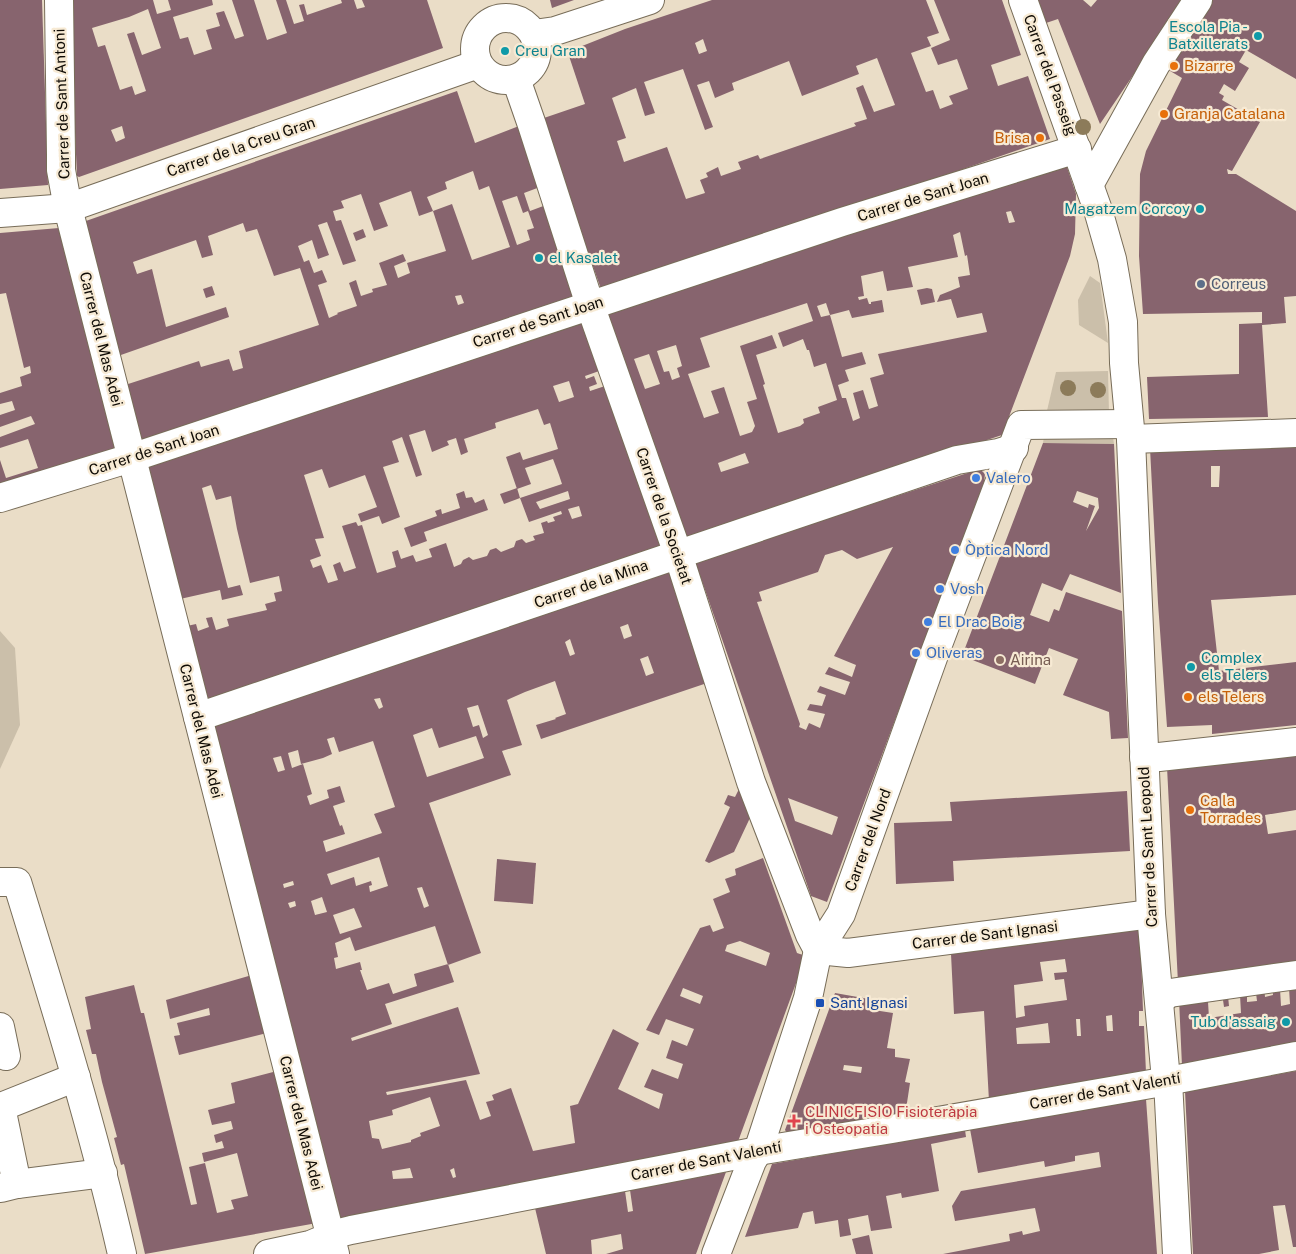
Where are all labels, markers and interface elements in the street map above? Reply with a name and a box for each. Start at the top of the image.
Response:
street label: Carrer del Passeig [1021,12,1080,138]
place label: Escola Pia - Batxillerats [1168,18,1248,52]
street label: Carrer de Sant Antoni [50,29,73,180]
marker: Escola Pia - Batxillerats [1252,30,1264,42]
place label: Creu Gran [515,42,585,59]
marker: Creu Gran [499,45,511,57]
place label: Bizarre [1184,57,1233,74]
marker: Bizarre [1168,60,1180,72]
place label: Granja Catalana [1174,105,1285,122]
marker: Granja Catalana [1158,108,1170,120]
street label: Carrer de la Creu Gran [164,113,317,180]
place label: Brisa [994,129,1030,146]
marker: Brisa [1034,132,1046,144]
street label: Carrer de Sant Joan [855,168,990,225]
place label: Magatzem Corcoy [1064,200,1190,217]
marker: Magatzem Corcoy [1194,203,1206,215]
place label: el Kasalet [549,249,618,266]
marker: el Kasalet [533,252,545,264]
street label: Carrer del Mas Adei [77,270,126,408]
place label: Correus [1211,275,1266,292]
marker: Correus [1195,278,1207,290]
street label: Carrer de Sant Joan [470,292,605,351]
street label: Carrer de Sant Joan [86,420,221,479]
street label: Carrer de la Societat [633,445,696,587]
place label: Valero [986,469,1031,486]
marker: Valero [970,472,982,484]
place label: Òptica Nord [965,540,1048,558]
marker: Òptica Nord [949,544,961,556]
street label: Carrer de la Mina [532,556,650,611]
place label: Vosh [950,580,984,597]
marker: Vosh [934,583,946,595]
place label: El Drac Boig [938,613,1023,630]
marker: El Drac Boig [922,616,934,628]
place label: Oliveras [926,644,982,661]
marker: Oliveras [910,647,922,659]
place label: Complex els Telers [1201,649,1267,683]
place label: Airina [1010,651,1051,668]
marker: Airina [994,654,1006,666]
marker: Complex els Telers [1185,661,1197,673]
street label: Carrer del Mas Adei [177,662,226,800]
place label: els Telers [1198,688,1264,705]
marker: els Telers [1182,691,1194,703]
street label: Carrer de Sant Leopold [1135,766,1160,928]
street label: Carrer del Nord [841,786,894,893]
place label: Ca la Torrades [1200,792,1261,826]
marker: Ca la Torrades [1184,804,1196,816]
street label: Carrer de Sant Ignasi [911,917,1059,952]
place label: Sant Ignasi [830,994,908,1011]
marker: Sant Ignasi [814,997,826,1009]
place label: Tub d'assaig [1190,1013,1276,1030]
marker: Tub d'assaig [1280,1016,1292,1028]
street label: Carrer del Mas Adei [277,1054,326,1192]
street label: Carrer de Sant Valentí [1028,1069,1182,1112]
place label: CLINICFISIO Fisioteràpia i Osteopatia [805,1103,977,1137]
marker: CLINICFISIO Fisioteràpia i Osteopatia [787,1114,801,1128]
street label: Carrer de Sant Valentí [629,1138,783,1183]

